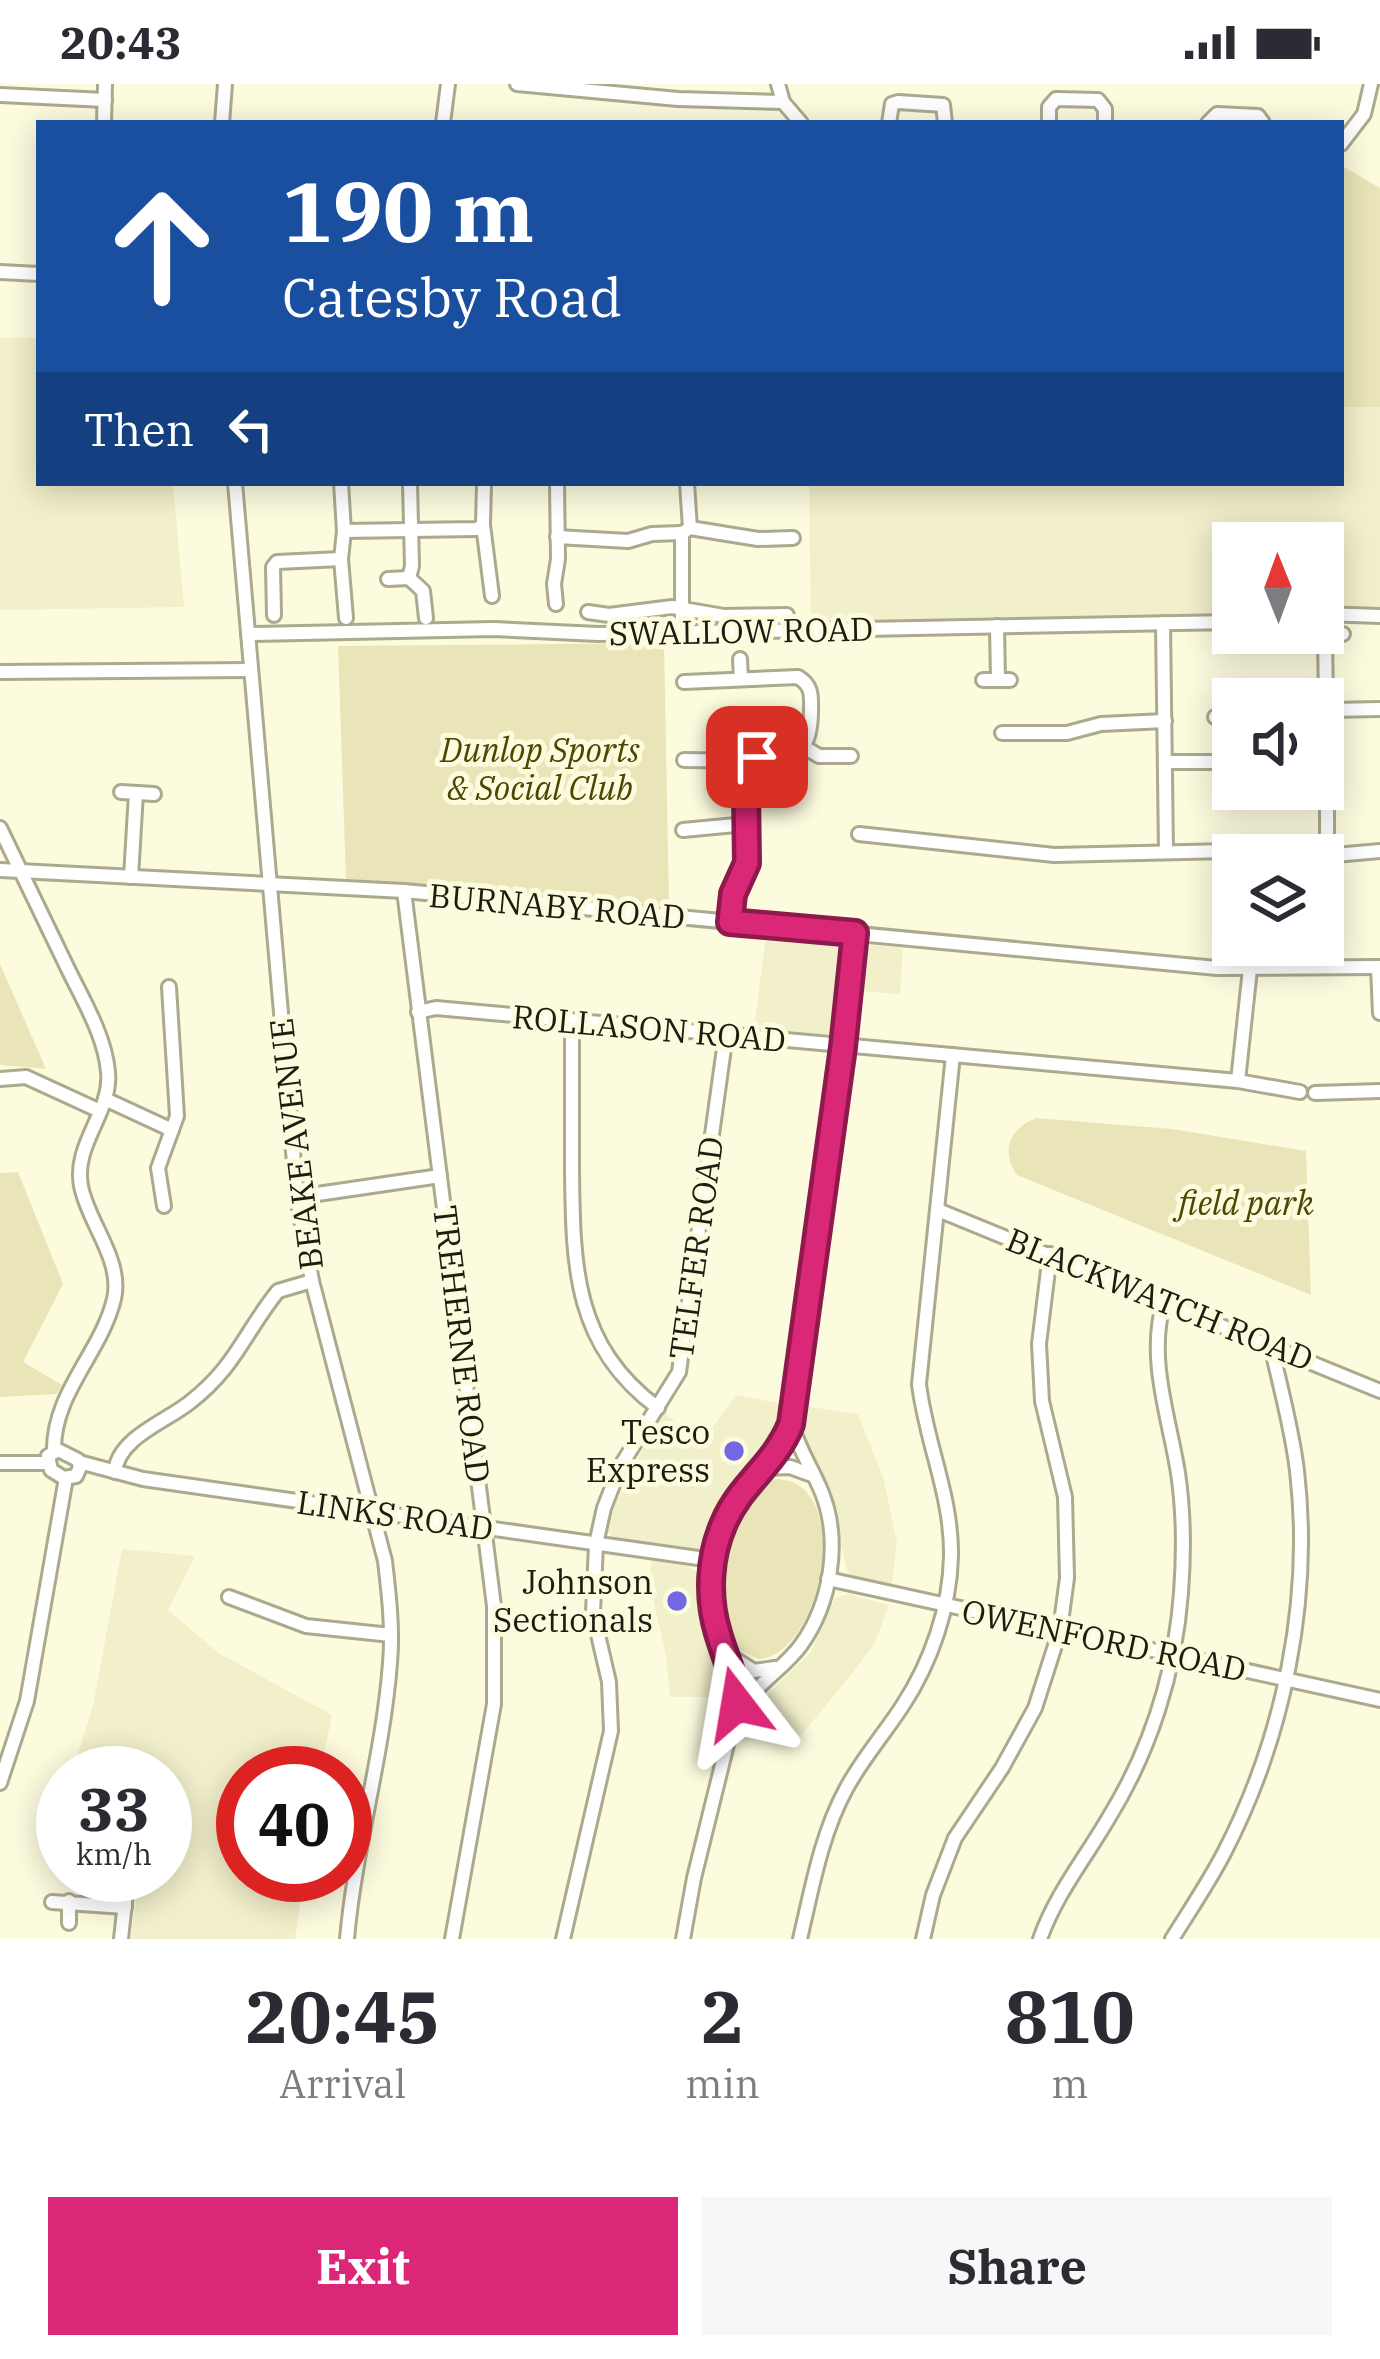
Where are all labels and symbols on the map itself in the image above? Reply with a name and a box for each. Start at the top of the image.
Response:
north arrow [1212,522,1344,654]
street label: SWALLOW ROAD [608,607,874,654]
pin [706,706,808,808]
park label: Dunlop Sports & Social Club [439,728,640,809]
street label: BURNABY ROAD [427,873,687,938]
street label: ROLLASON ROAD [510,994,788,1061]
street label: BEAKE AVENUE [259,1016,332,1272]
street label: TELFER ROAD [659,1134,732,1362]
park label: field park [1172,1181,1314,1224]
street label: TREHERNE ROAD [424,1203,501,1485]
street label: BLACKWATCH ROAD [1000,1217,1320,1380]
place label: Tesco Express [586,1410,710,1491]
marker: Tesco Express [721,1438,747,1464]
street label: LINKS ROAD [294,1479,496,1550]
place label: Johnson Sectionals [493,1560,653,1641]
marker: Johnson Sectionals [664,1588,690,1614]
street label: OWENFORD ROAD [958,1588,1250,1691]
position arrow [674,1641,800,1767]
speed limit sign: 40 [216,1746,372,1902]

